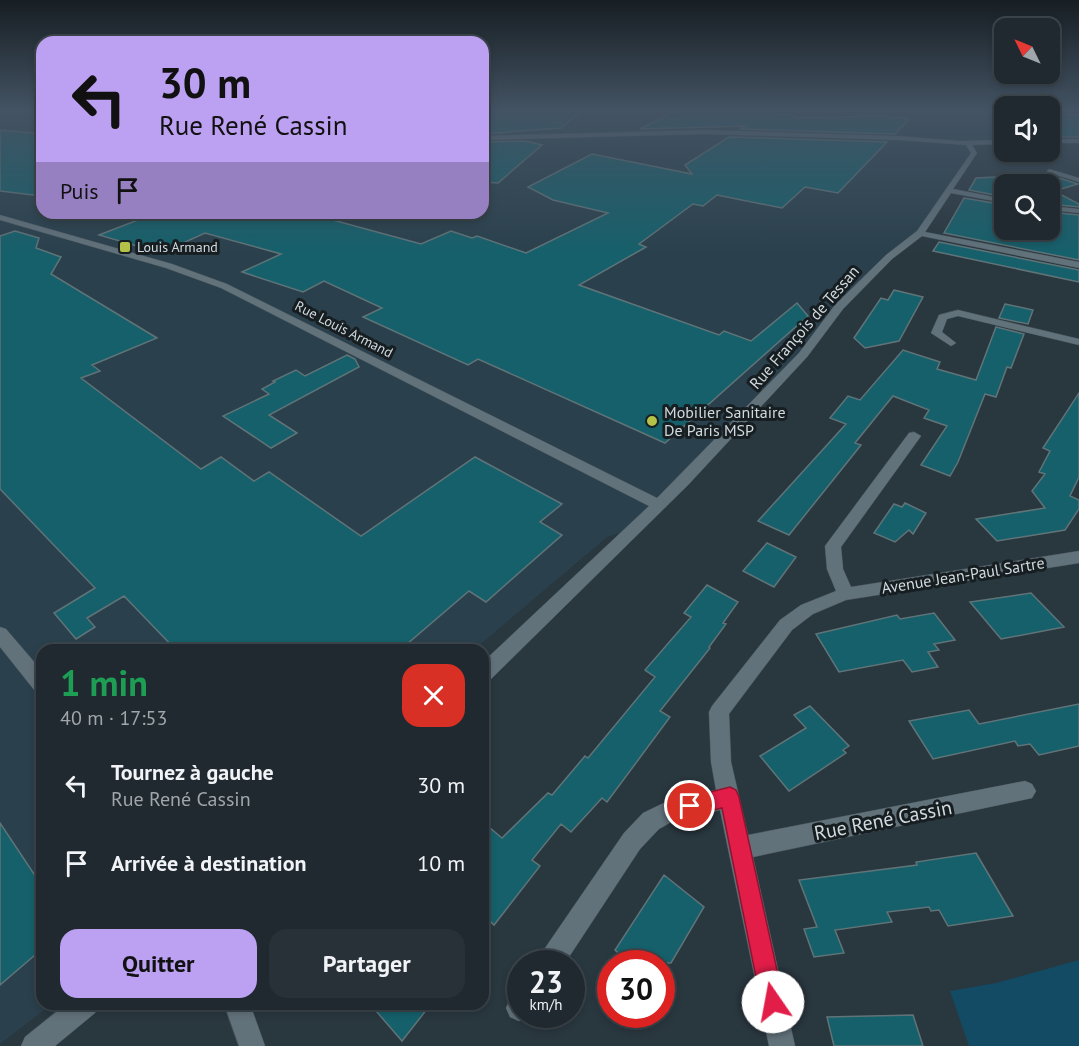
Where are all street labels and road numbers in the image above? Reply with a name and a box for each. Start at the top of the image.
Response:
street label: Rue François de Tessan [745,261,863,393]
street label: Rue Louis Armand [292,297,396,361]
street label: Avenue Jean-Paul Sartre [880,552,1046,598]
street label: Rue René Cassin [812,794,954,846]

